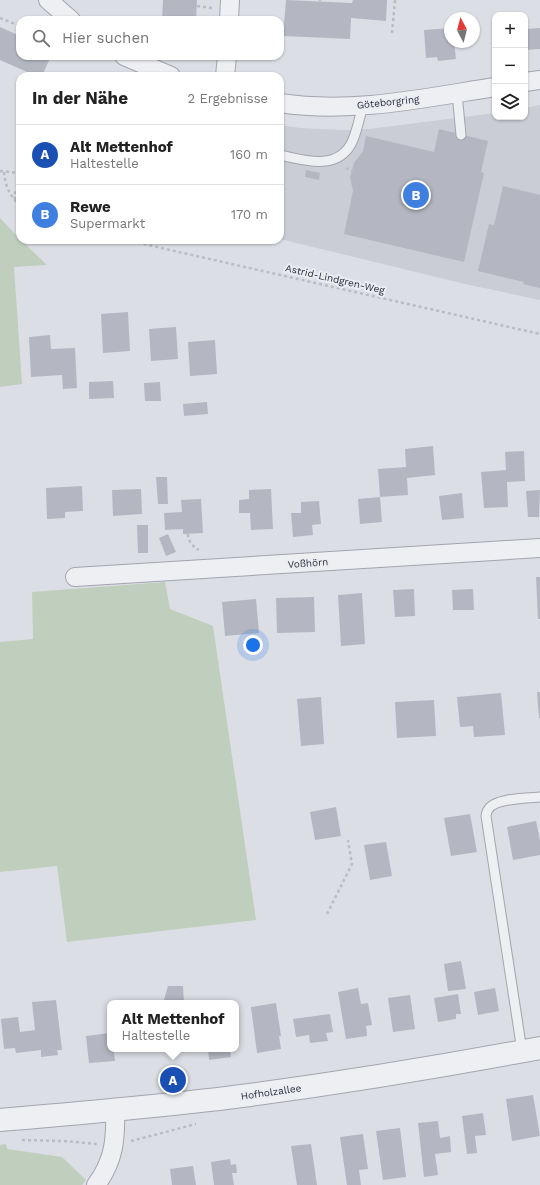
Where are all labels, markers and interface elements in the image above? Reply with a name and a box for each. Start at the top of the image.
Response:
north arrow [444,12,480,48]
map controls [492,12,528,120]
button: + [492,12,528,48]
search box [16,16,284,60]
icon: search [30,27,52,49]
text: Hier suchen [62,29,149,47]
button: − [492,48,528,84]
button: layers [492,84,528,120]
text: In der Nähe [32,88,128,108]
text: 2 Ergebnisse [187,91,268,106]
street label: Göteborgring [356,93,420,111]
text: Alt Mettenhof [70,138,173,156]
text: A [41,147,49,162]
text: 160 m [230,147,268,162]
text: Haltestelle [70,156,139,171]
pin: B [403,180,429,210]
text: Rewe [70,198,111,216]
text: B [41,207,49,222]
text: 170 m [231,207,268,222]
text: Supermarkt [70,216,145,231]
street label: Astrid-Lindgren-Weg [284,262,386,296]
street label: Voßhörn [287,556,329,570]
your location [243,635,263,655]
popup [107,1000,239,1052]
text: Alt Mettenhof [122,1010,224,1028]
text: Haltestelle [122,1028,190,1043]
pin: A [160,1065,186,1095]
street label: Hofholzallee [240,1082,302,1102]

